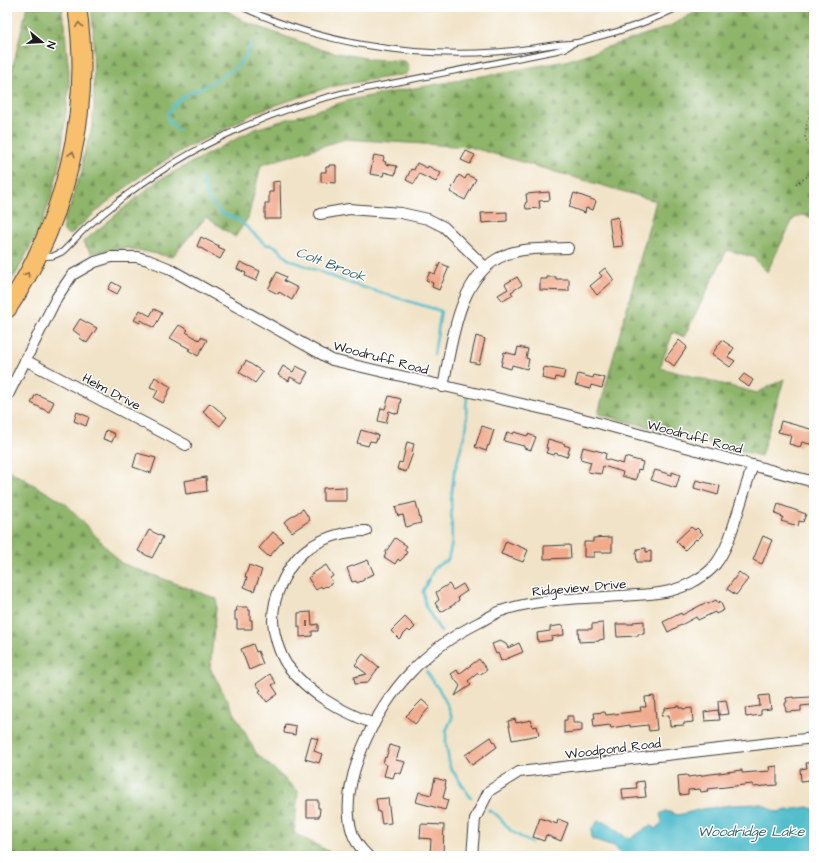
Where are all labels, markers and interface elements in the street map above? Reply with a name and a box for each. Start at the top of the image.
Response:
one-way arrow [75,21,84,28]
north arrow [22,22,62,62]
text: N [43,39,59,51]
one-way arrow [67,151,75,157]
water label: Colt Brook [293,242,369,288]
one-way arrow [23,272,30,280]
street label: Woodruff Road [331,337,431,379]
street label: Helm Drive [79,369,144,415]
street label: Woodruff Road [645,416,745,458]
street label: Ridgeview Drive [531,575,627,602]
house number: 11 [304,615,307,630]
street label: Woodpond Road [564,734,662,764]
water label: Woodridge Lake [698,822,806,842]

